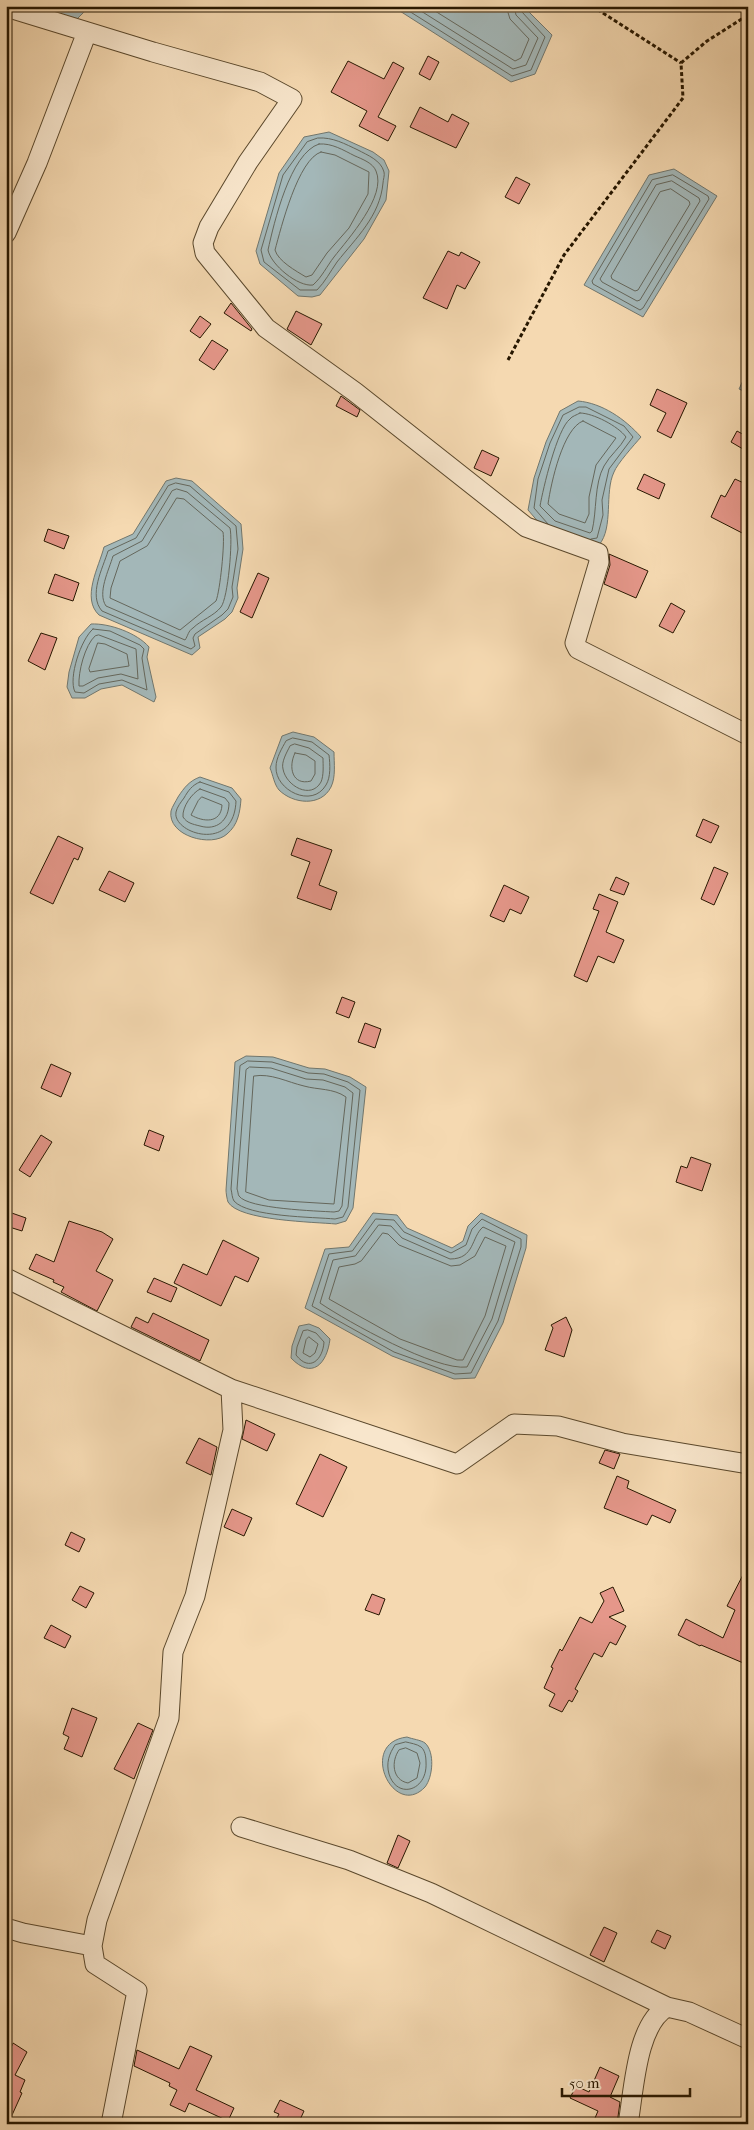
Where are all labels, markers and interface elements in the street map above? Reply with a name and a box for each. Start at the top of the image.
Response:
scale bar [562,2065,689,2097]
text: 50 m [569,2074,600,2092]

